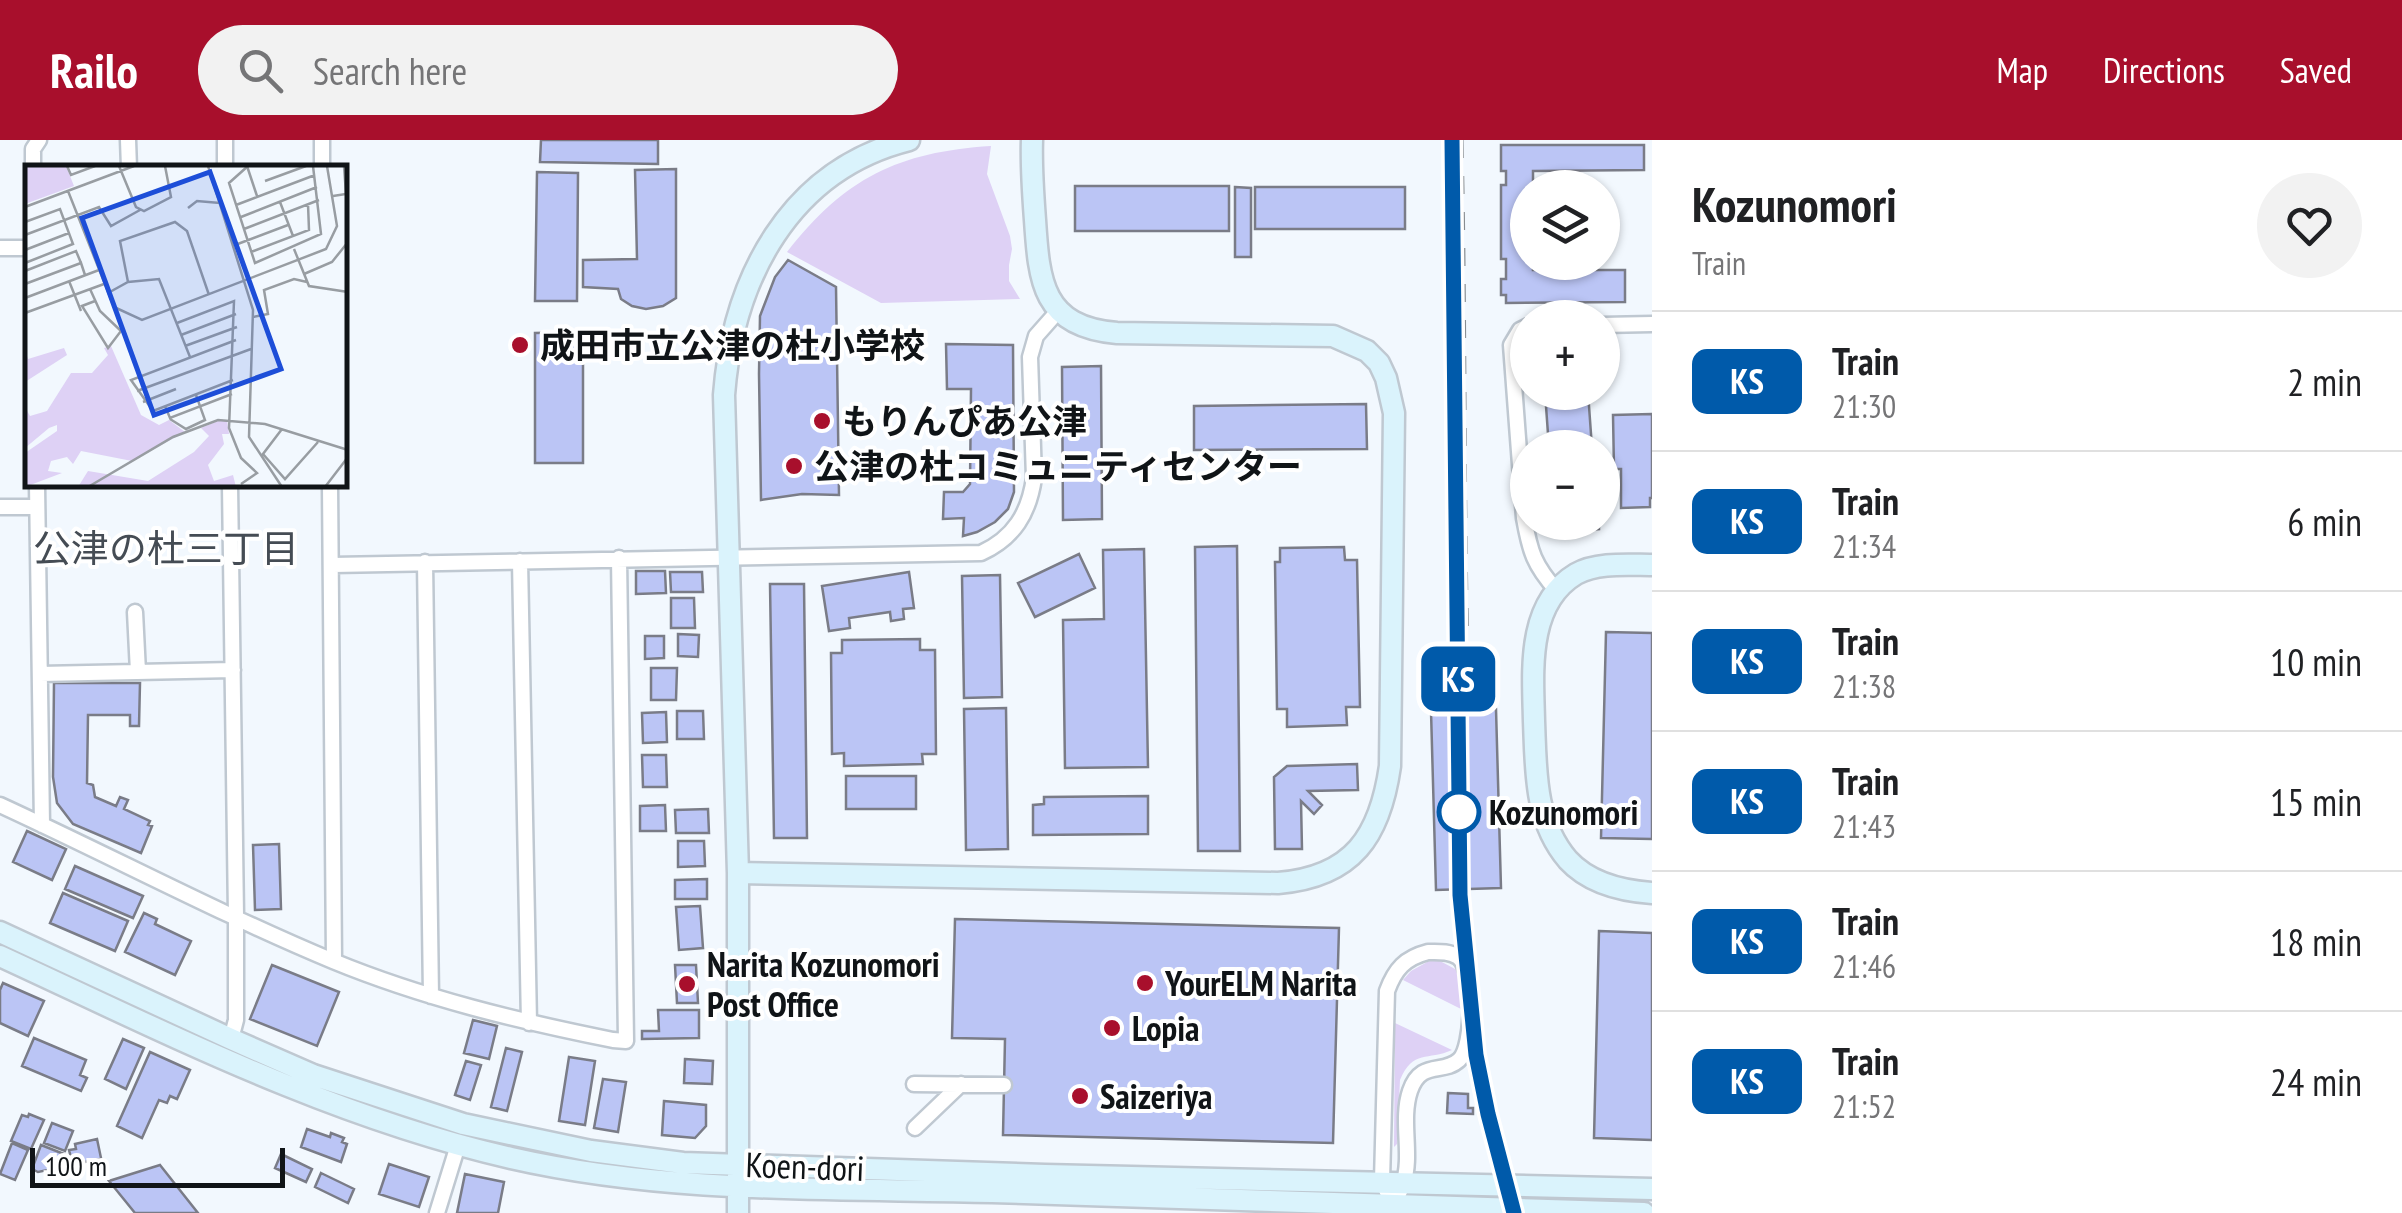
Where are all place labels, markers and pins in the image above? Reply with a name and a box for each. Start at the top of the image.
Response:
place label: 成田市立公津の杜小学校 [540,322,925,368]
marker: 成田市立公津の杜小学校 [509,334,531,356]
place label: もりんぴあ公津 [842,398,1087,444]
marker: もりんぴあ公津 [811,410,833,432]
place label: 公津の杜コミュニティセンター [814,443,1302,489]
marker: 公津の杜コミュニティセンター [783,455,805,477]
place label: Kozunomori [1489,789,1638,835]
marker: Kozunomori [1438,791,1480,833]
place label: Narita Kozunomori Post Office [707,941,940,1027]
place label: YourELM Narita [1164,960,1357,1006]
marker: YourELM Narita [1134,972,1156,994]
marker: Narita Kozunomori Post Office [676,973,698,995]
place label: Lopia [1132,1005,1199,1051]
marker: Lopia [1101,1017,1123,1039]
place label: Saizeriya [1100,1073,1212,1119]
marker: Saizeriya [1069,1085,1091,1107]

